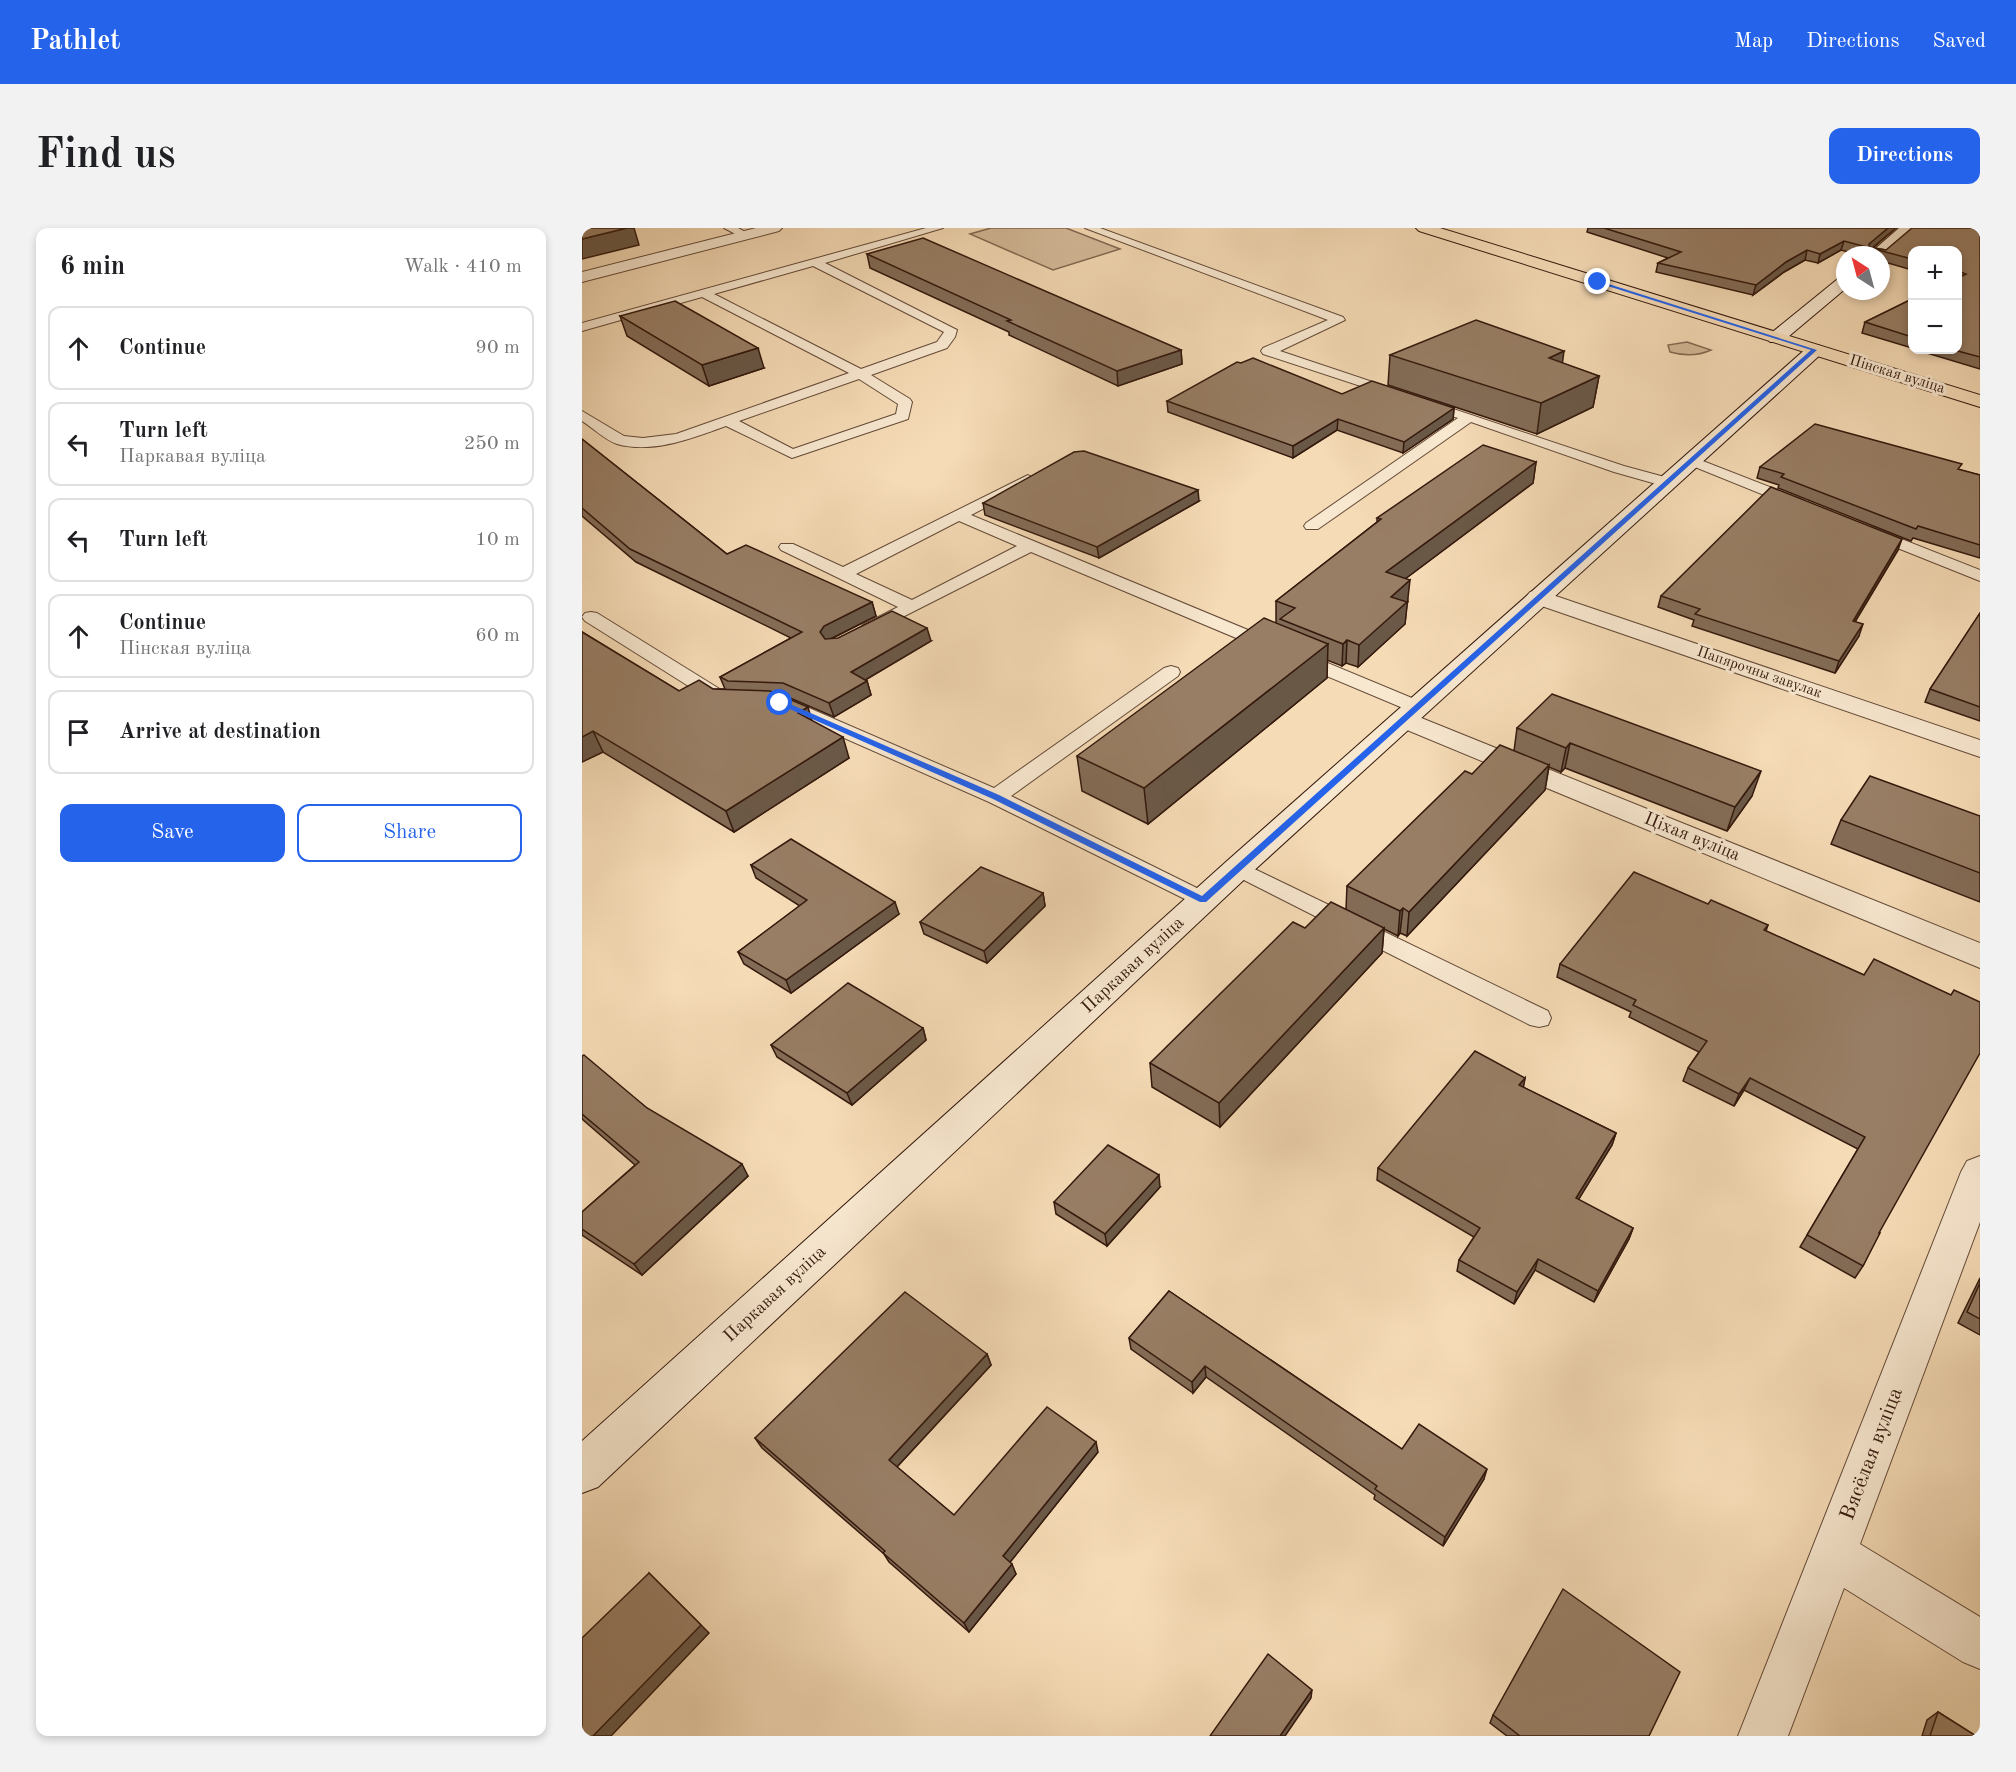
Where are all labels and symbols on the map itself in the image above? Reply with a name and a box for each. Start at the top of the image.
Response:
north arrow [1836,246,1890,300]
route end [1584,268,1610,294]
street label: Пінская вуліца [1847,353,1947,397]
street label: Папярочны завулак [1695,645,1824,702]
route start [766,689,792,715]
street label: Ціхая вуліца [1641,810,1743,864]
street label: Паркавая вуліца [1079,913,1188,1017]
street label: Паркавая вуліца [721,1242,830,1346]
street label: Вясёлая вуліца [1837,1385,1907,1523]

